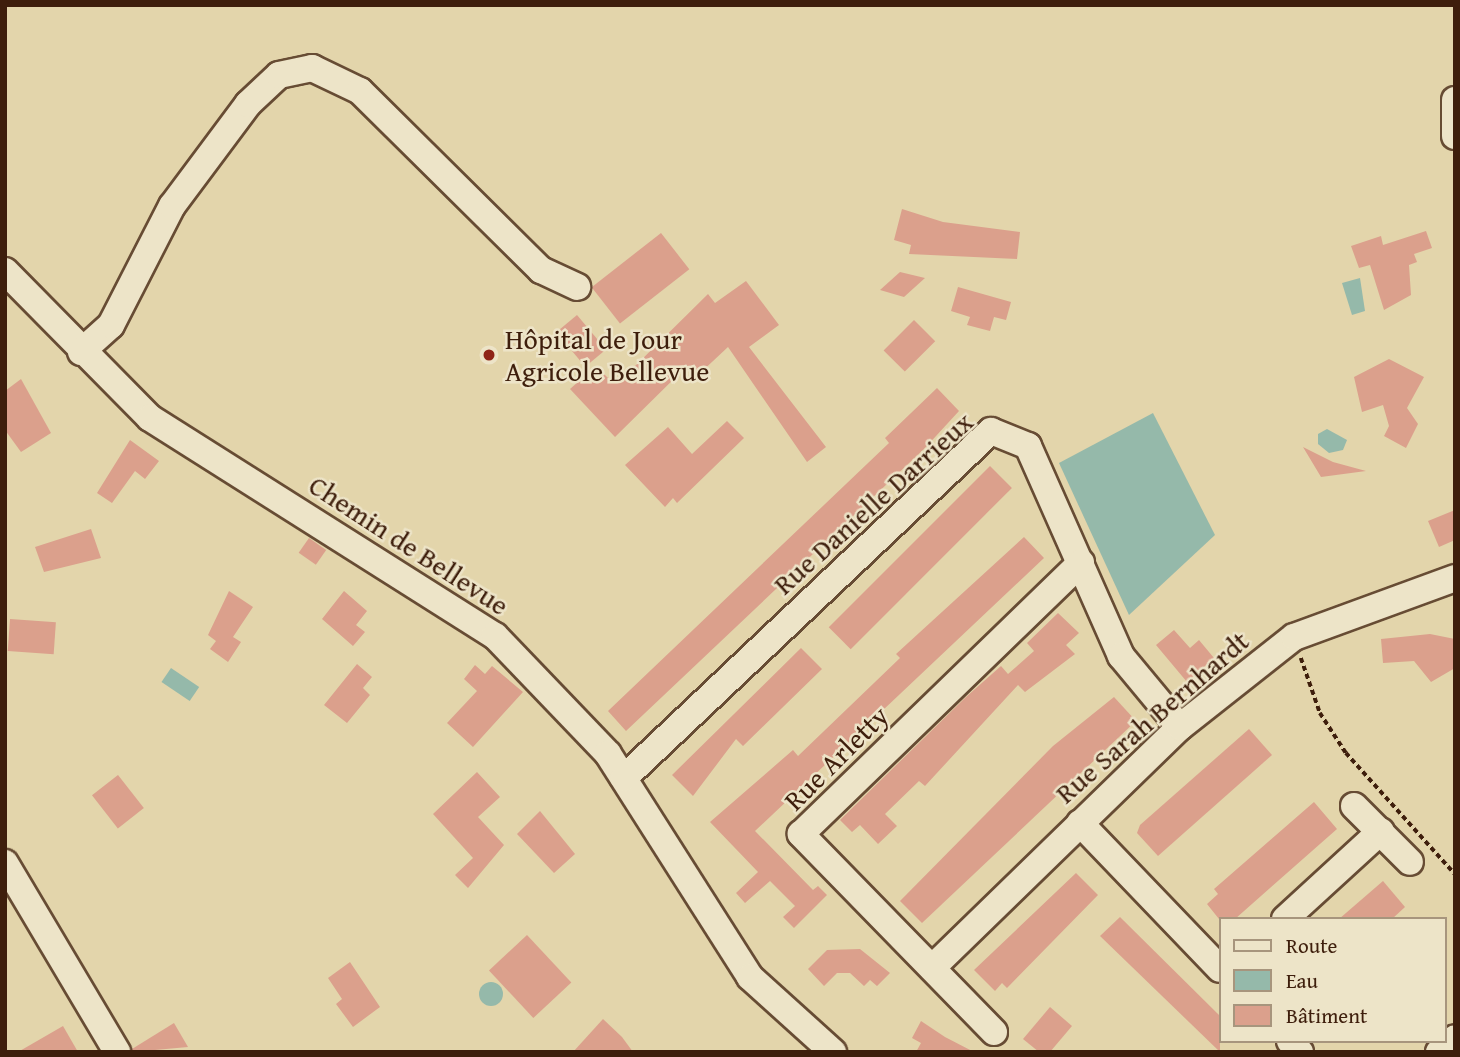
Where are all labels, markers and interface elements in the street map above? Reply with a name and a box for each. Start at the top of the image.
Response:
place label: Hôpital de Jour Agricole Bellevue [505,322,709,388]
marker: Hôpital de Jour Agricole Bellevue [479,345,499,365]
street label: Rue Danielle Darrieux [767,405,979,601]
street label: Chemin de Bellevue [303,468,515,622]
street label: Rue Sarah Bernhardt [1048,624,1256,810]
street label: Rue Arletty [777,699,895,817]
legend [1218,917,1446,1043]
text: Route [1286,930,1337,961]
text: Eau [1286,965,1318,996]
text: Bâtiment [1286,1000,1367,1031]

